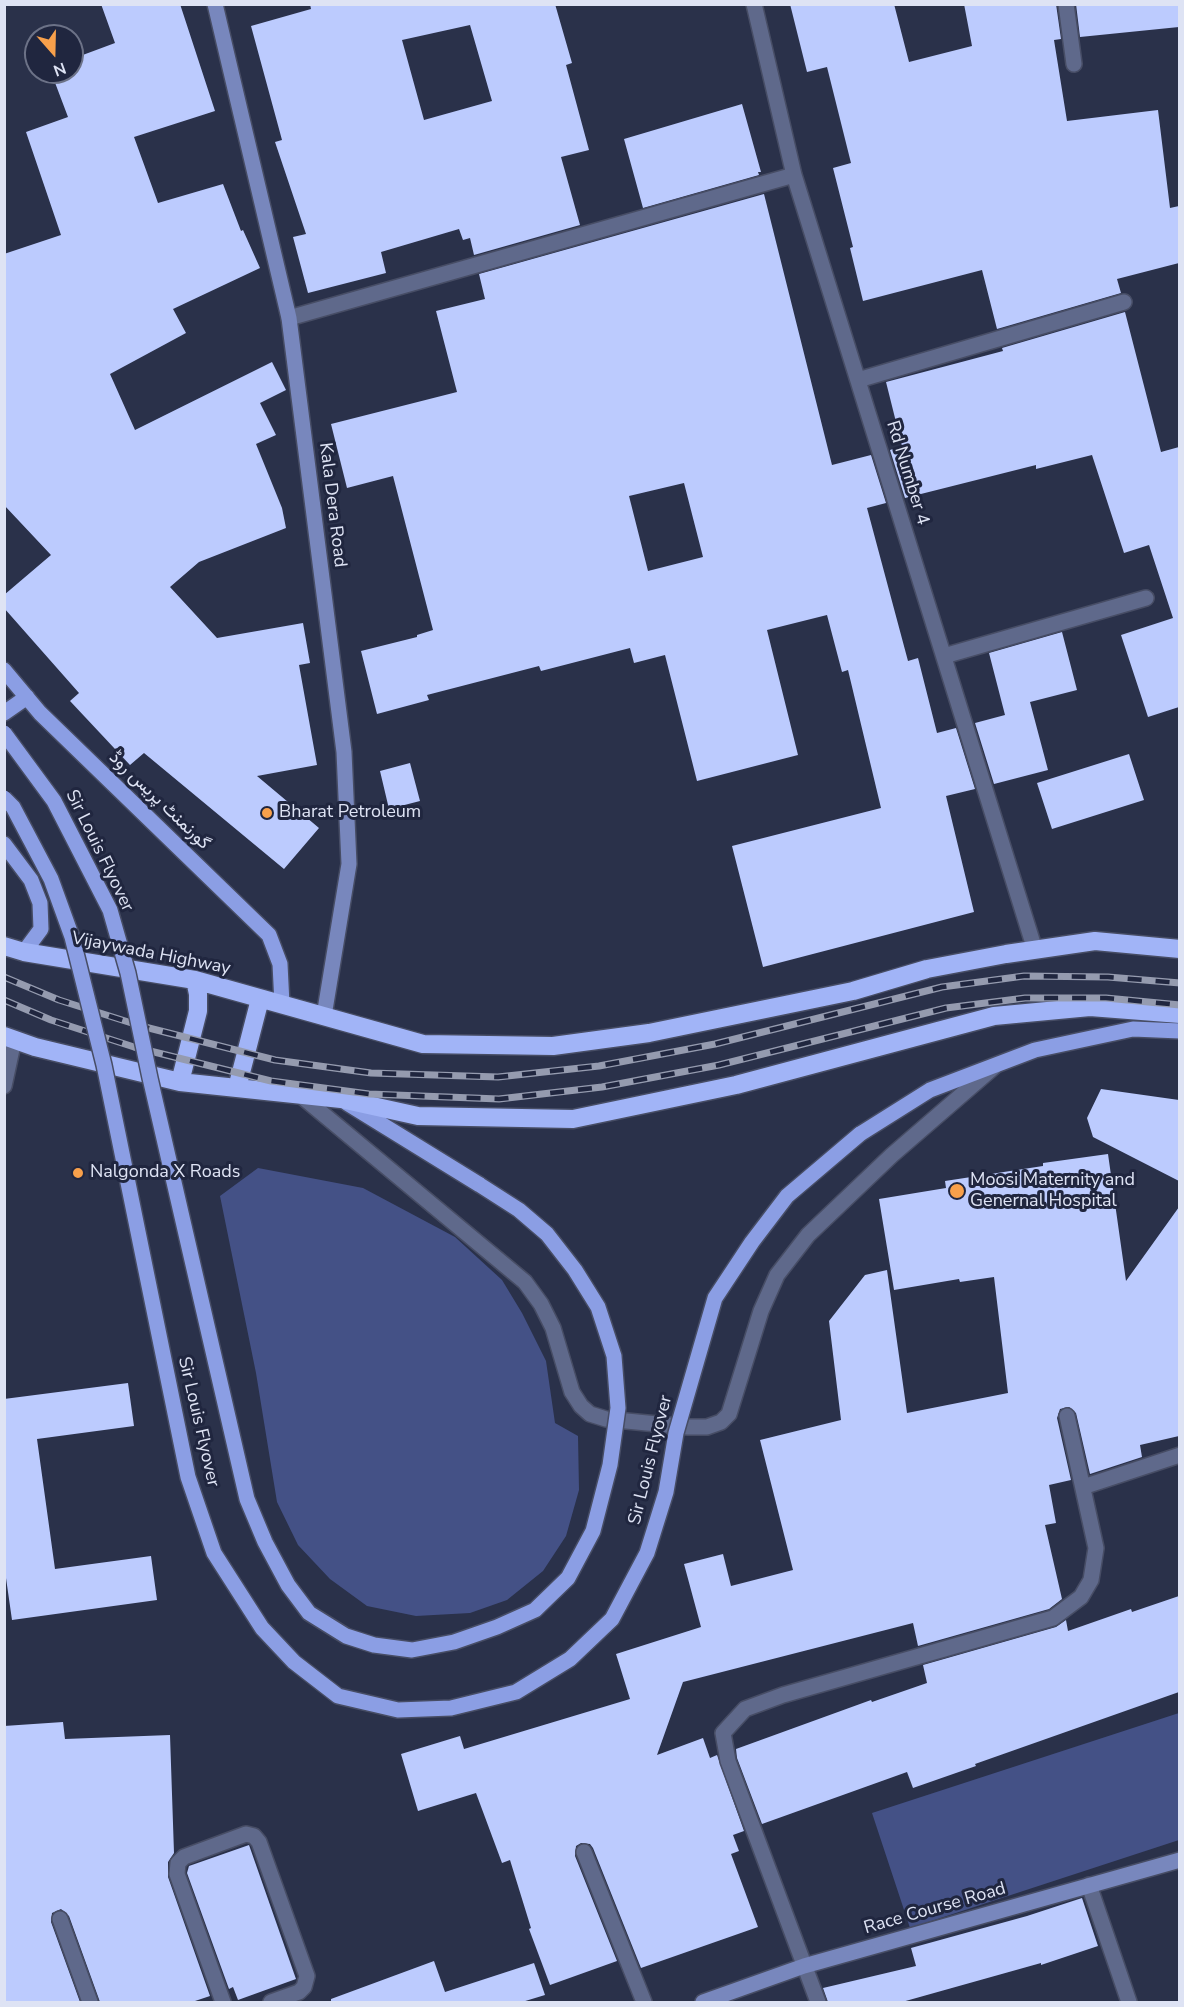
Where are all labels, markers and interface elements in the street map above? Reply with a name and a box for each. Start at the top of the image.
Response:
north arrow [24,24,84,84]
text: N [50,57,69,81]
street label: Rd Number 4 [881,418,933,528]
street label: Kala Dera Road [314,441,350,569]
street label: گورنمنٹ پریس روڈ [104,747,214,855]
street label: Sir Louis Flyover [60,787,138,915]
place label: Bharat Petroleum [279,802,421,824]
marker: Bharat Petroleum [260,806,274,820]
street label: Vijaywada Highway [70,928,232,980]
place label: Nalgonda X Roads [90,1162,240,1184]
marker: Nalgonda X Roads [71,1166,85,1180]
place label: Moosi Maternity and Genernal Hospital [970,1170,1135,1212]
marker: Moosi Maternity and Genernal Hospital [948,1182,966,1200]
street label: Sir Louis Flyover [173,1355,223,1489]
street label: Sir Louis Flyover [624,1393,678,1527]
street label: Race Course Road [862,1878,1008,1940]

